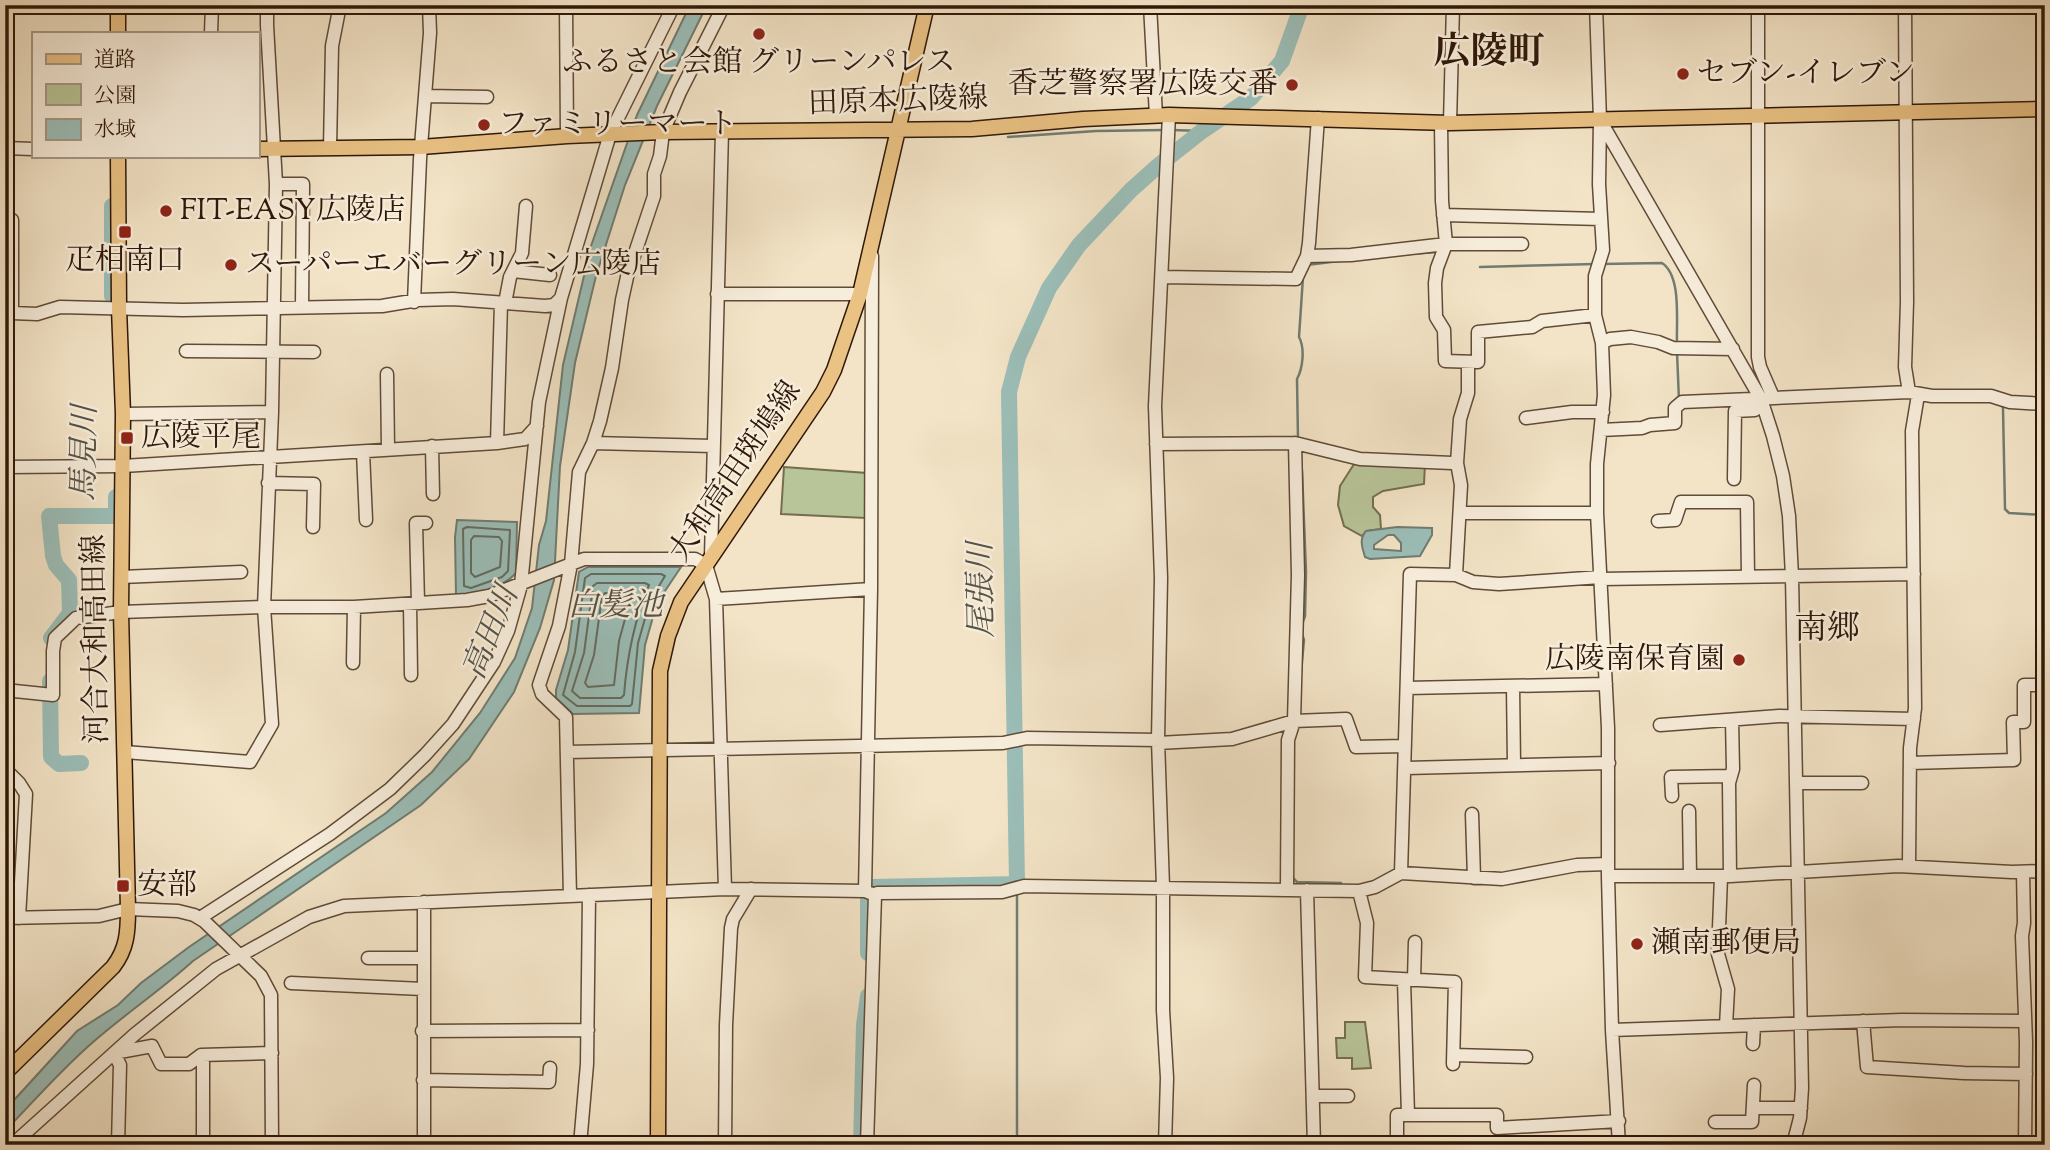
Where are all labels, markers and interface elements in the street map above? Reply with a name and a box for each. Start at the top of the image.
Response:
marker: ふるさと会館 グリーンパレス [751,26,767,42]
district label: 広陵町 [1434,27,1545,81]
legend [32,32,259,158]
place label: ふるさと会館 グリーンパレス [563,42,955,85]
text: 道路 [94,46,136,76]
place label: セブン-イレブン [1697,53,1915,96]
place label: 香芝警察署広陵交番 [1008,64,1278,107]
marker: セブン-イレブン [1675,66,1691,82]
street label: 田原本広陵線 [807,77,989,127]
marker: 香芝警察署広陵交番 [1284,77,1300,93]
text: 公園 [94,82,136,112]
place label: ファミリーマート [498,104,737,147]
text: 水域 [94,116,136,146]
marker: ファミリーマート [476,117,492,133]
place label: FIT-EASY広陵店 [180,190,406,233]
marker: FIT-EASY広陵店 [158,203,174,219]
marker: 疋相南口 [117,224,133,240]
place label: 疋相南口 [65,240,185,283]
place label: スーパーエバーグリーン広陵店 [245,244,661,287]
marker: スーパーエバーグリーン広陵店 [223,257,239,273]
street label: 大和高田斑鳩線 [659,373,813,571]
water label: 馬見川 [62,402,110,501]
place label: 広陵平尾 [141,417,261,460]
marker: 広陵平尾 [119,430,135,446]
street label: 河合大和高田線 [74,534,120,744]
water label: 尾張川 [959,539,1007,638]
water label: 高田川 [453,577,532,686]
water label: 白髪池 [567,584,666,630]
district label: 南郷 [1794,606,1860,654]
place label: 広陵南保育園 [1545,639,1725,682]
marker: 広陵南保育園 [1731,652,1747,668]
place label: 安部 [137,865,197,908]
marker: 安部 [115,878,131,894]
place label: 瀬南郵便局 [1651,923,1801,966]
marker: 瀬南郵便局 [1629,936,1645,952]

